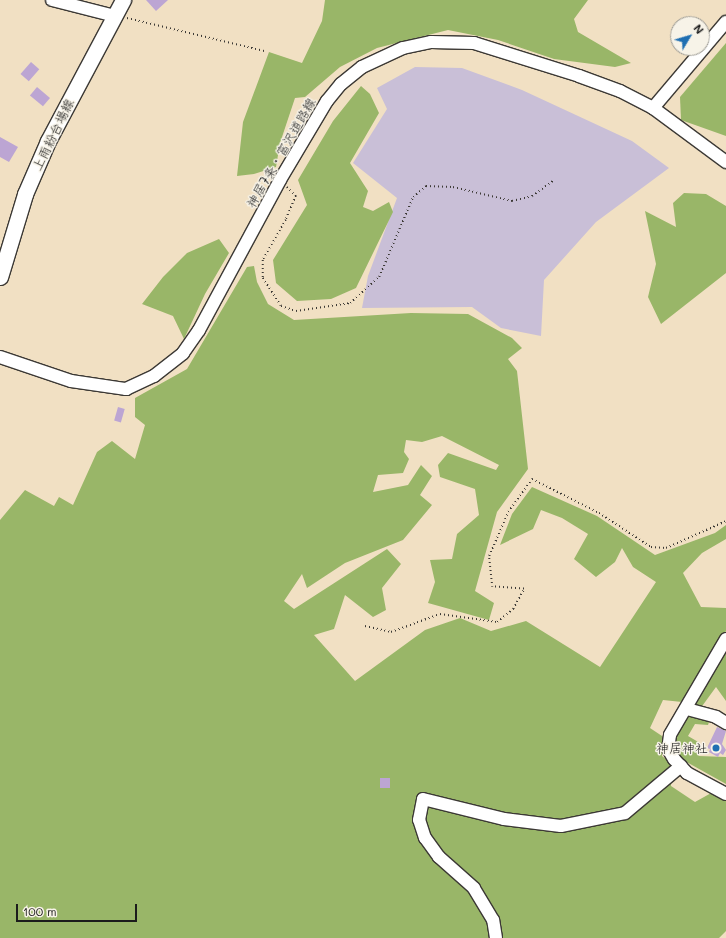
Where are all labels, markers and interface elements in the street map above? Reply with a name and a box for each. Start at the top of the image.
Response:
north arrow [670,16,710,56]
text: N [691,21,708,37]
street label: 神居7条・富沢道路線 [243,95,319,211]
street label: 上雨紛台場線 [29,97,77,173]
place label: 神居神社 [656,740,708,756]
marker: 神居神社 [711,743,721,753]
scale bar [18,896,139,922]
text: 100 m [23,903,57,919]

